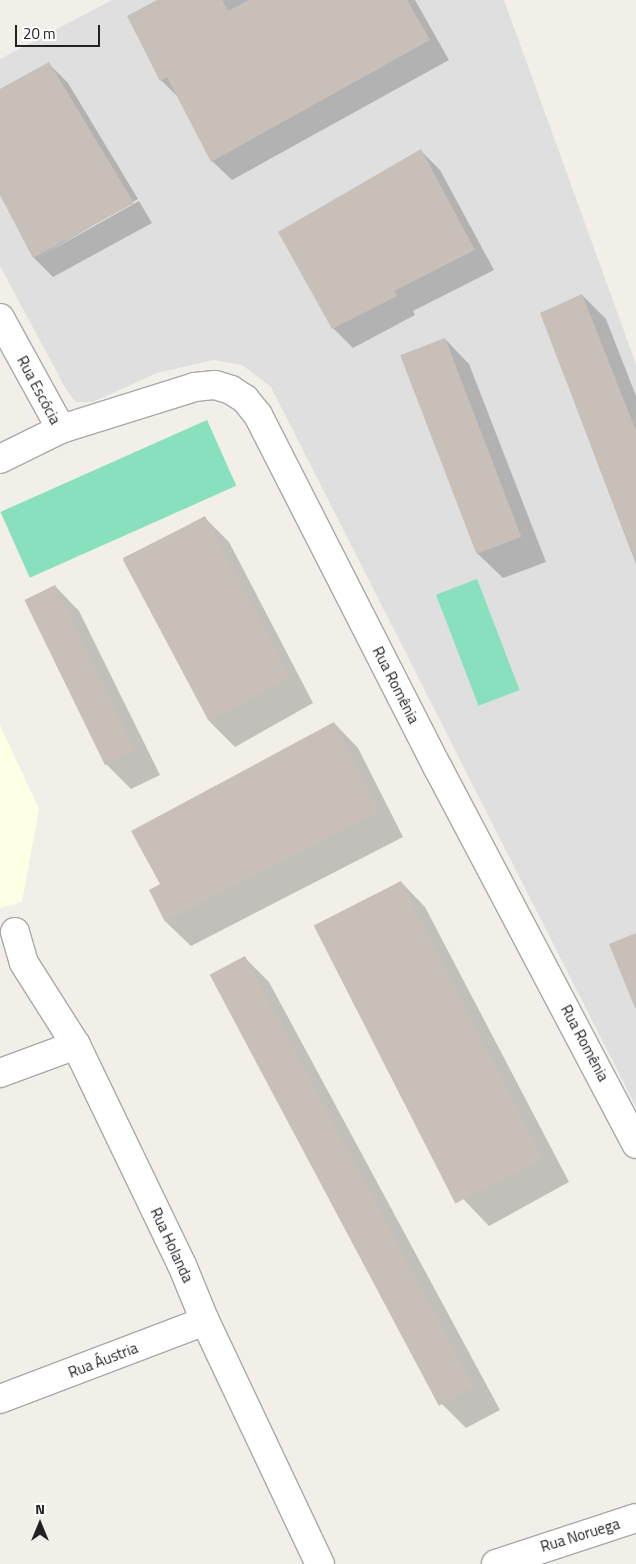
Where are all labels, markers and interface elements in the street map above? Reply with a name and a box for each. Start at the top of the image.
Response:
scale bar [18,15,102,47]
text: 20 m [23,22,56,45]
street label: Rua Escócia [13,353,65,427]
street label: Rua Romênia [369,644,423,726]
street label: Rua Romênia [557,1002,613,1084]
street label: Rua Holanda [147,1205,197,1285]
street label: Rua Áustria [66,1338,140,1382]
text: N [35,1498,45,1519]
north arrow [15,1499,65,1549]
street label: Rua Noruega [538,1514,622,1556]

